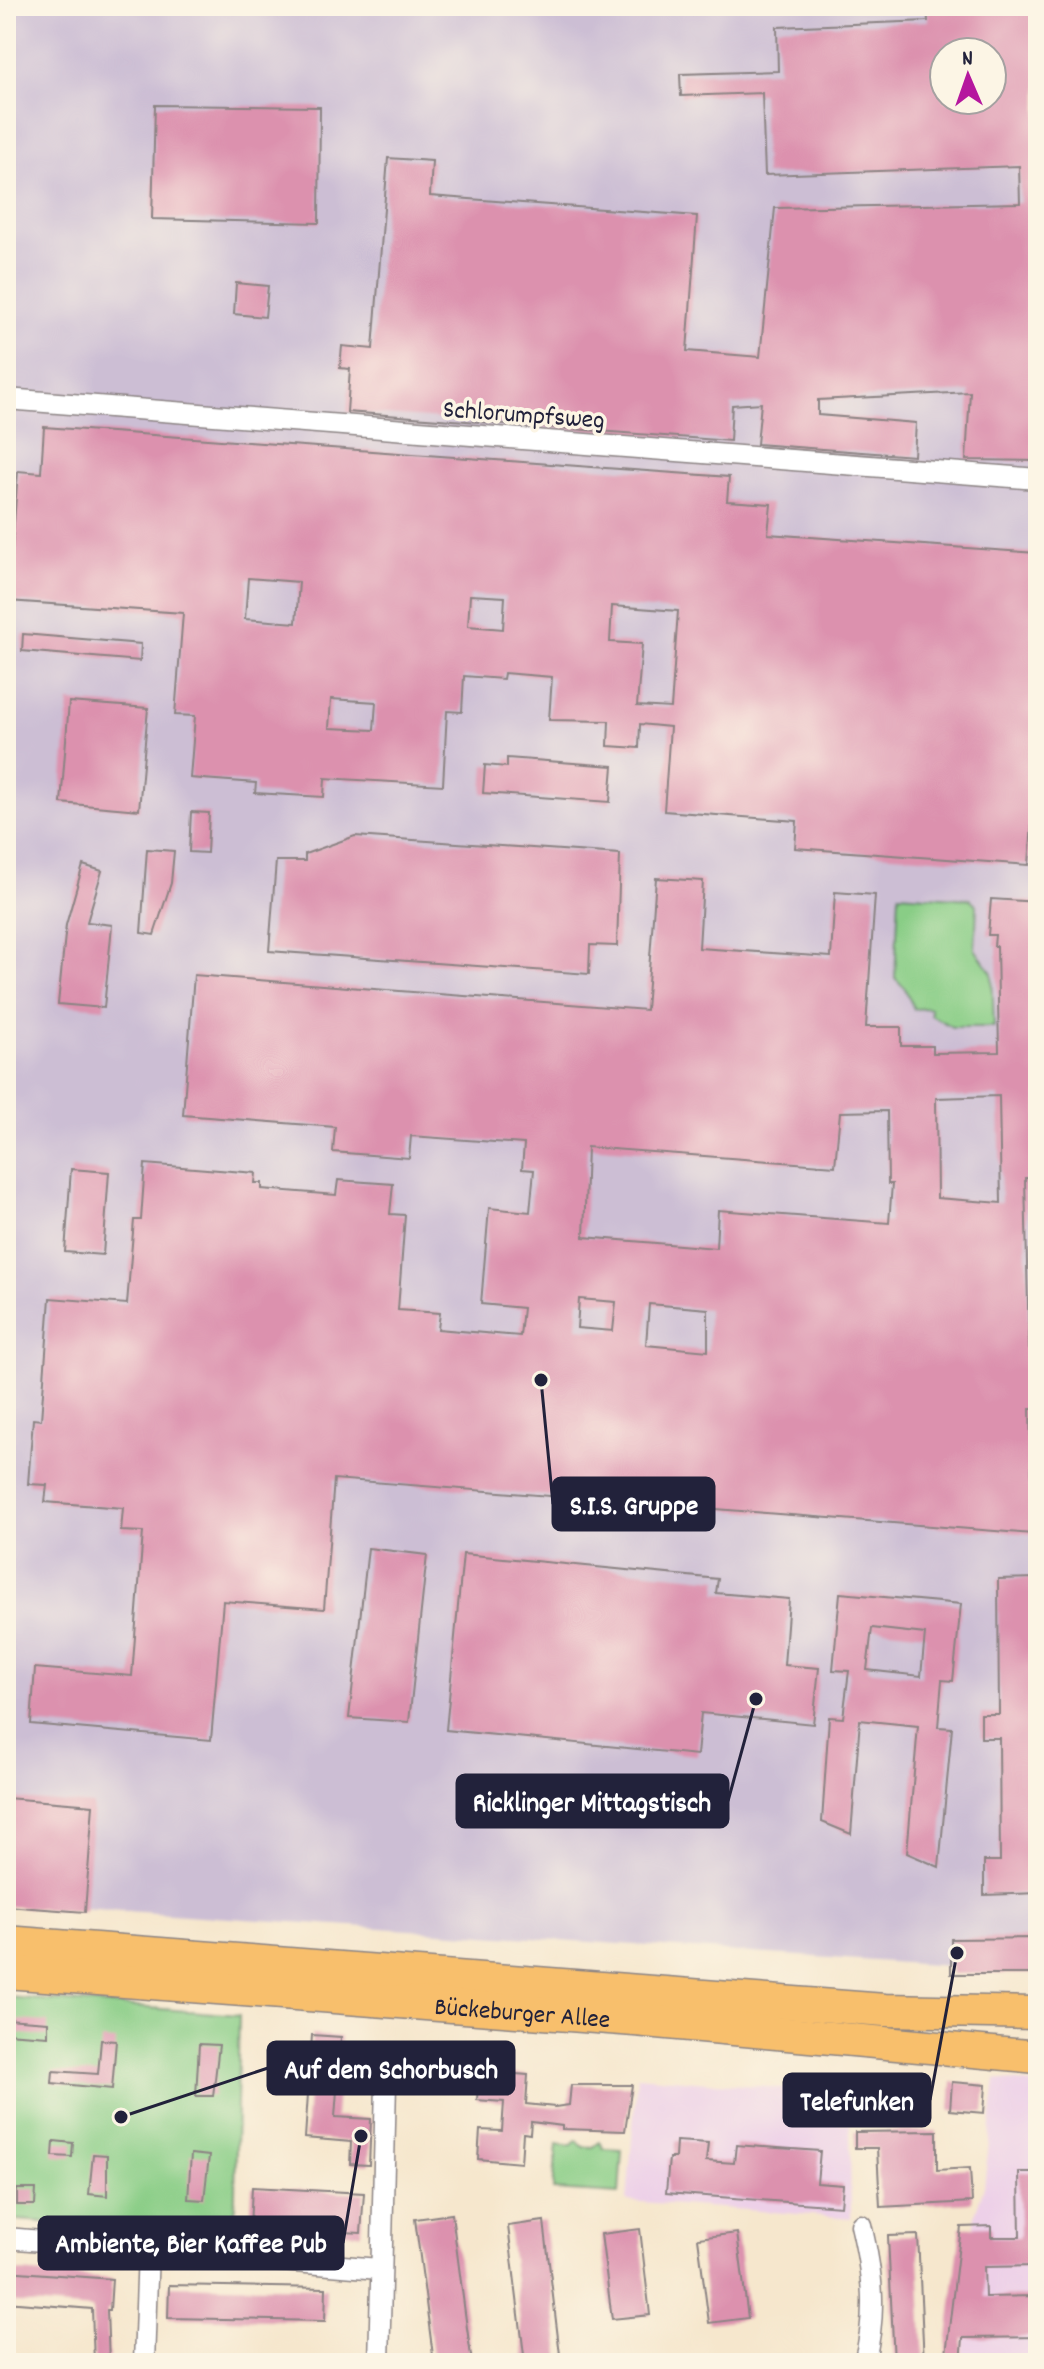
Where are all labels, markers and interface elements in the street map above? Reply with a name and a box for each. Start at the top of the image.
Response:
north arrow [928,36,1008,116]
text: N [961,44,974,75]
street label: Schlorumpfsweg [442,392,606,441]
callout: S.I.S. Gruppe [553,1478,714,1530]
text: S.I.S. Gruppe [570,1489,698,1529]
callout: Ricklinger Mittagstisch [457,1775,728,1827]
text: Ricklinger Mittagstisch [473,1786,711,1826]
street label: Bückeburger Allee [433,1990,612,2040]
callout: Auf dem Schorbusch [268,2042,514,2094]
text: Auf dem Schorbusch [284,2053,498,2093]
callout: Telefunken [784,2074,930,2126]
text: Telefunken [800,2085,914,2125]
callout: Ambiente, Bier Kaffee Pub [39,2217,343,2269]
text: Ambiente, Bier Kaffee Pub [55,2227,327,2267]

